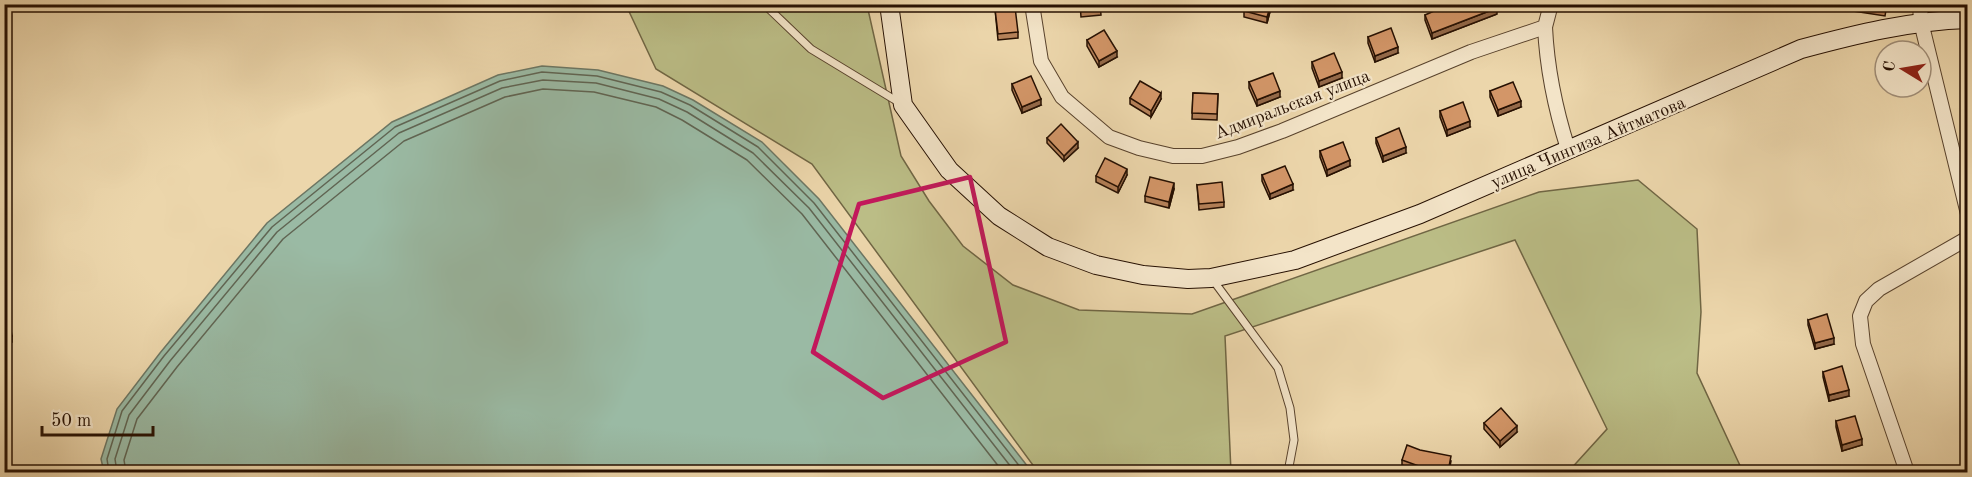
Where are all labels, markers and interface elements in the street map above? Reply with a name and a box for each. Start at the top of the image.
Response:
north arrow [1873,39,1933,99]
text: С [1881,60,1899,73]
street label: Адмиральская улица [1212,67,1372,143]
street label: улица Чингиза Айтматова [1489,94,1688,192]
scale bar [42,399,153,437]
text: 50 m [51,412,91,430]

